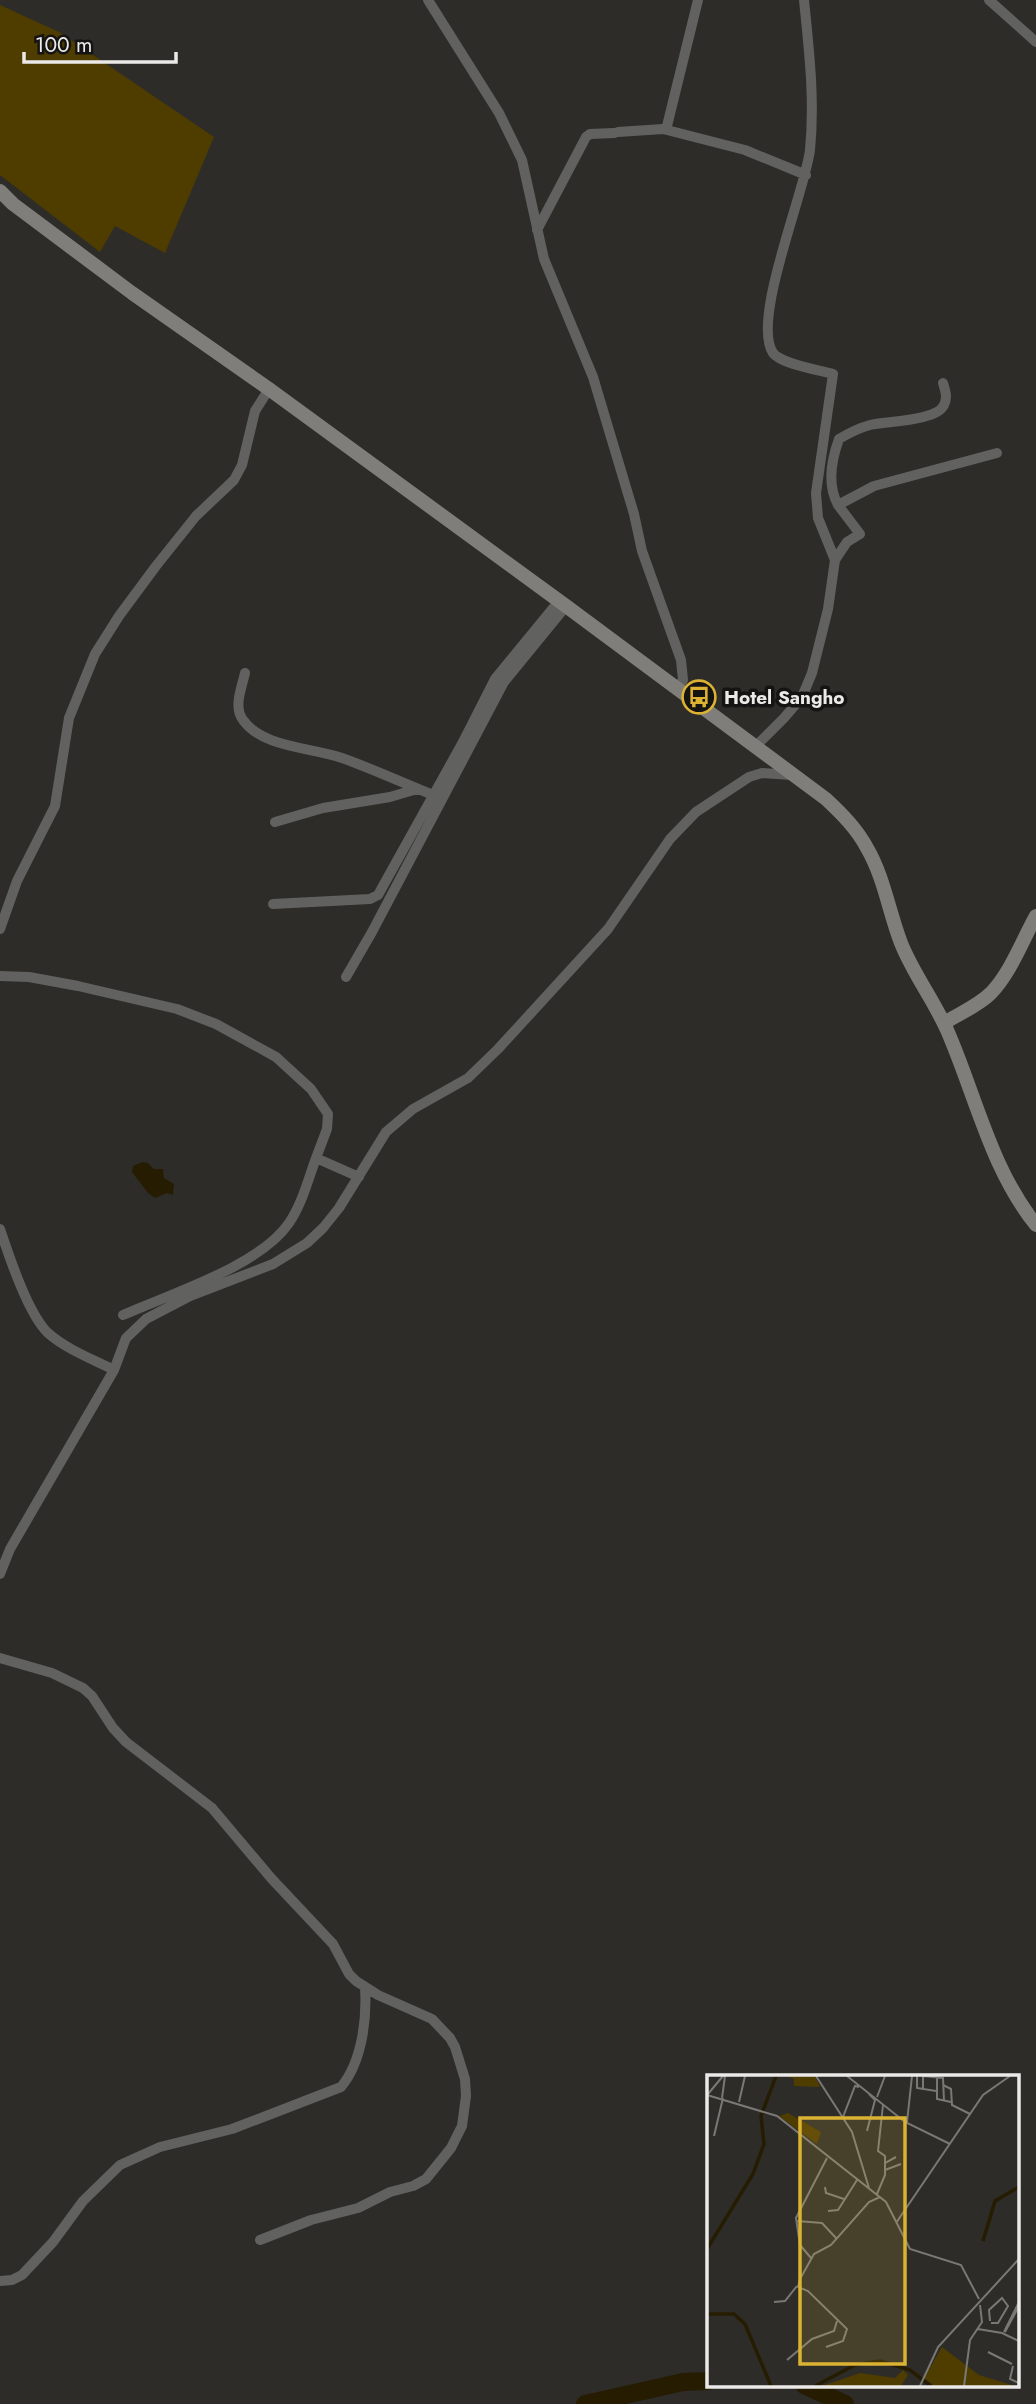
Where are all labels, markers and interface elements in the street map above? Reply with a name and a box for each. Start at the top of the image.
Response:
scale bar [24,21,177,65]
text: 100 m [35,30,92,60]
bus stop icon: Hotel Sangho [680,678,718,716]
place label: Hotel Sangho [724,684,845,711]
inset map [707,2075,1018,2386]

